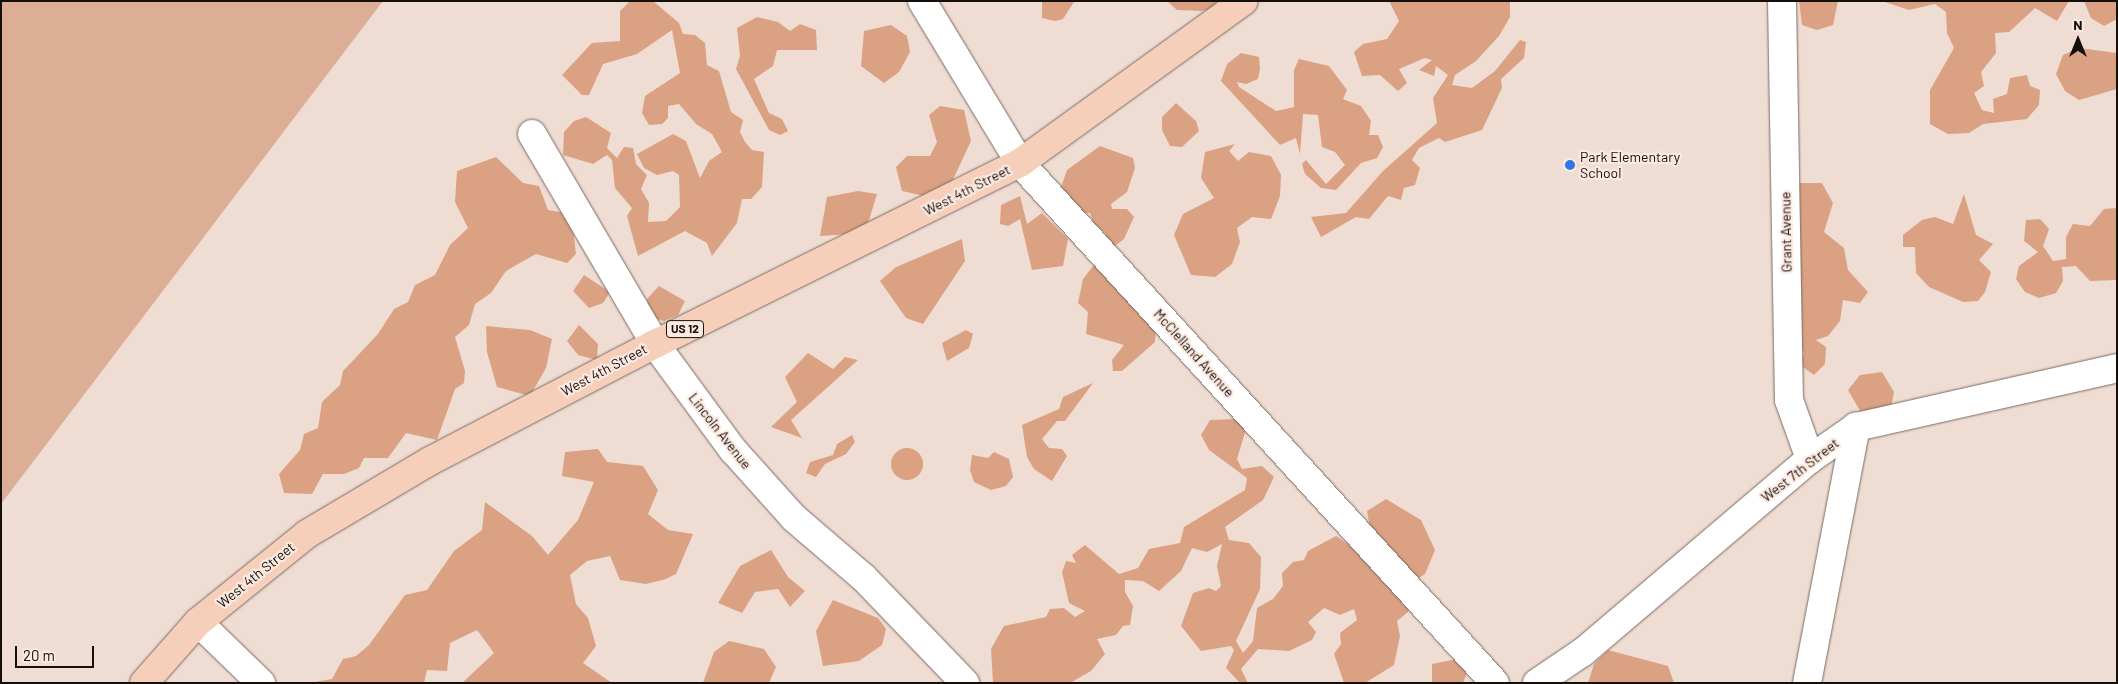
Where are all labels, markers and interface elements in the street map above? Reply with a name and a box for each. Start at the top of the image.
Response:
north arrow [2053,15,2103,65]
text: N [2073,16,2083,33]
place label: Park Elementary School [1580,149,1680,182]
marker: Park Elementary School [1564,159,1576,171]
street label: West 4th Street [921,161,1013,219]
street label: Grant Avenue [1777,191,1795,273]
street label: McClelland Avenue [1150,306,1238,400]
road number: US 12 [665,320,705,338]
street label: West 4th Street [558,340,650,400]
street label: Lincoln Avenue [685,390,755,472]
street label: West 7th Street [1758,434,1842,506]
street label: West 4th Street [214,539,298,611]
scale bar [18,636,96,668]
text: 20 m [23,646,55,664]

